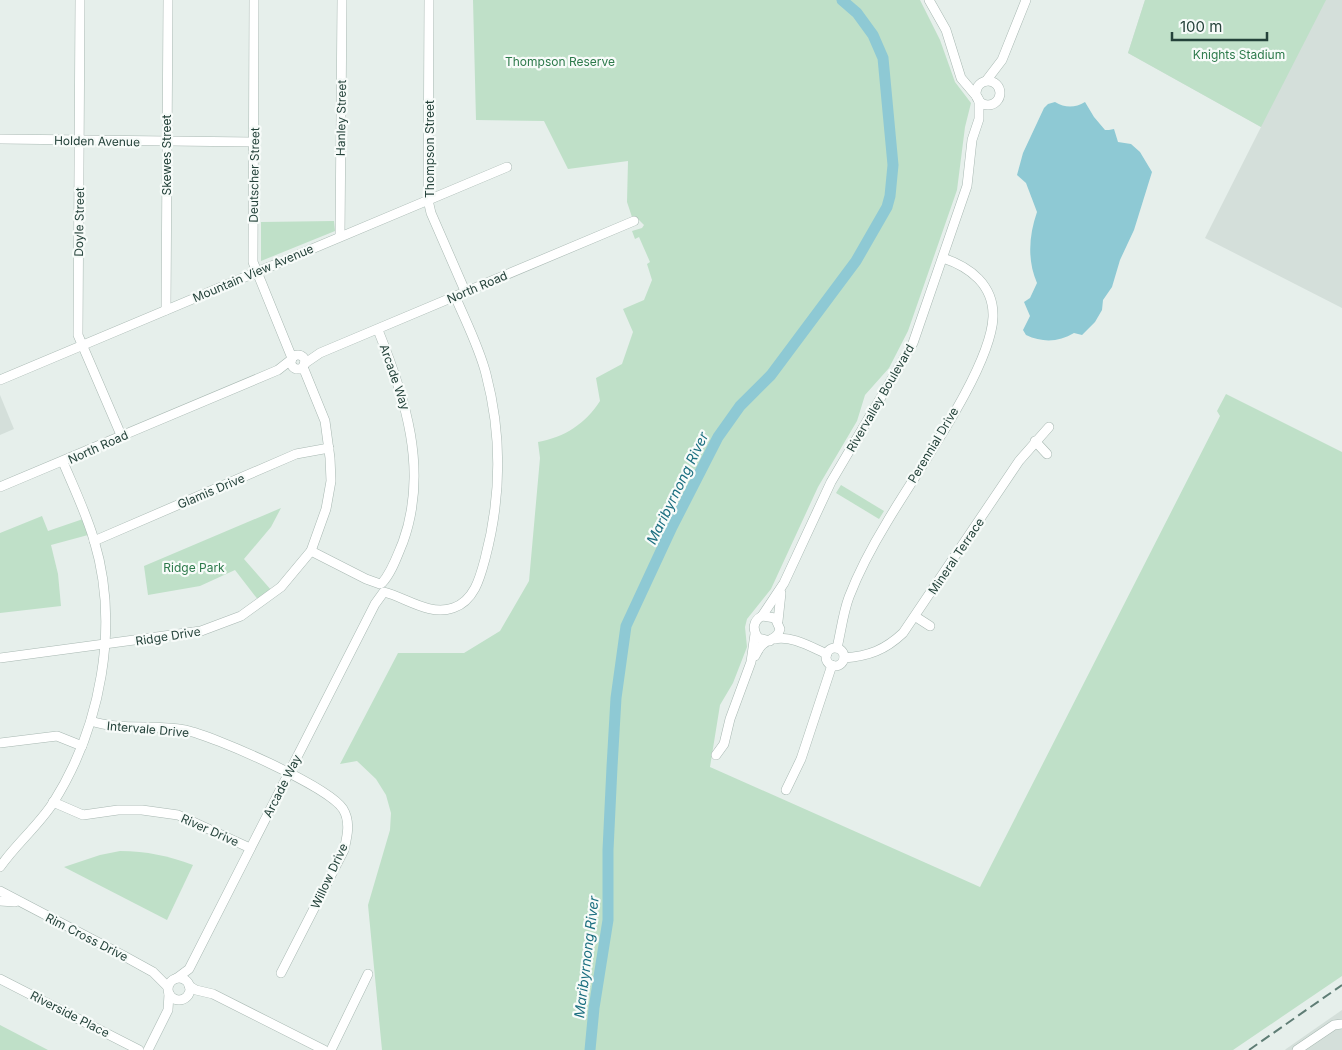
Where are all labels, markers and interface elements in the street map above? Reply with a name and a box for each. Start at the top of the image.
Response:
scale bar [1172,10,1267,42]
text: 100 m [1180,17,1222,36]
park label: Knights Stadium [1193,47,1285,62]
park label: Thompson Reserve [505,54,615,69]
street label: Hanley Street [333,80,349,156]
street label: Thompson Street [422,100,437,198]
street label: Skewes Street [159,114,174,195]
street label: Deutscher Street [246,127,262,223]
street label: Holden Avenue [54,133,140,149]
street label: Doyle Street [71,187,87,257]
street label: Mountain View Avenue [190,241,316,305]
street label: North Road [444,268,510,306]
street label: Rivervalley Boulevard [843,341,917,455]
street label: Arcade Way [377,342,413,412]
street label: Perennial Drive [904,404,962,486]
street label: North Road [66,427,130,467]
water label: Maribyrnong River [642,429,712,547]
street label: Glamis Drive [175,470,247,512]
street label: Mineral Terrace [925,515,987,597]
park label: Ridge Park [163,560,225,575]
street label: Ridge Drive [134,623,202,649]
street label: Intervale Drive [106,718,190,740]
street label: Arcade Way [260,752,304,820]
street label: River Drive [179,811,241,849]
street label: Willow Drive [307,841,351,911]
water label: Maribyrnong River [570,894,602,1019]
street label: Rim Cross Drive [43,910,131,964]
street label: Riverside Place [28,988,112,1040]

